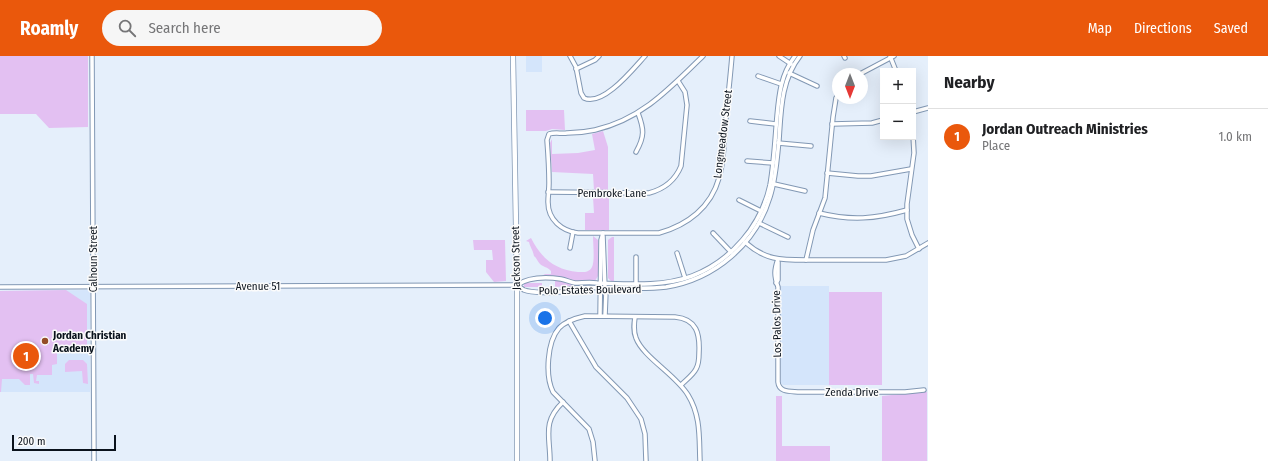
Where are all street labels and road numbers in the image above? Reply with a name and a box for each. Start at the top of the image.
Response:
street label: Longmeadow Street [711,89,735,179]
street label: Pembroke Lane [578,187,646,200]
street label: Calhoun Street [87,225,100,292]
street label: Jackson Street [509,225,523,290]
street label: Avenue 51 [236,280,280,293]
street label: Polo Estates Boulevard [539,283,641,297]
street label: Los Palos Drive [770,290,784,358]
street label: Zenda Drive [825,386,879,399]

